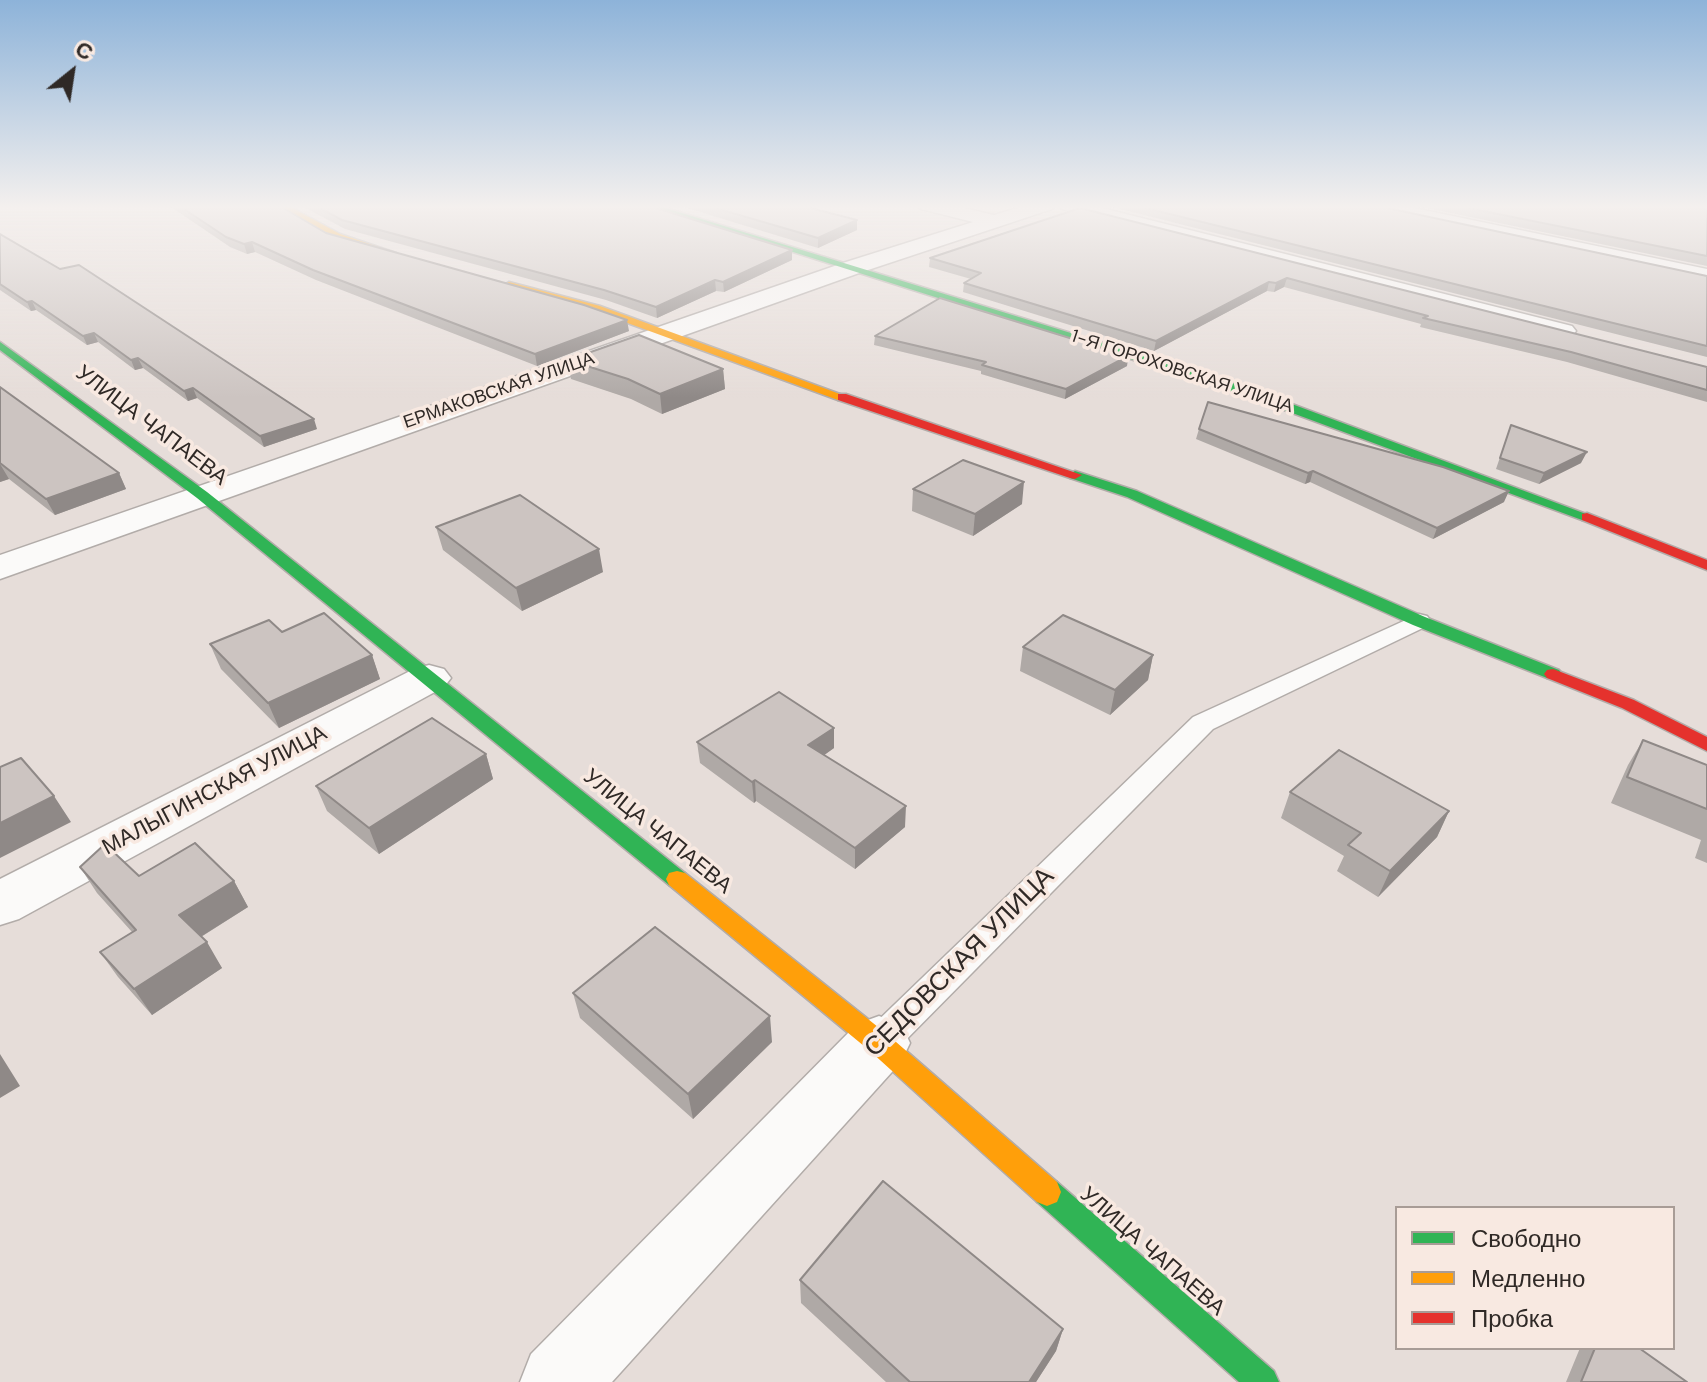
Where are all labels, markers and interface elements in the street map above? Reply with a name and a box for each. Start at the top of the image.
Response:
north arrow [32,32,112,112]
text: С [70,34,98,67]
street label: 1-Я ГОРОХОВСКАЯ УЛИЦА [1068,326,1296,418]
street label: ЕРМАКОВСКАЯ УЛИЦА [401,348,597,434]
street label: УЛИЦА ЧАПАЕВА [70,360,232,492]
street label: МАЛЫГИНСКАЯ УЛИЦА [98,721,332,861]
street label: УЛИЦА ЧАПАЕВА [578,764,736,900]
street label: СЕДОВСКАЯ УЛИЦА [859,862,1061,1064]
street label: УЛИЦА ЧАПАЕВА [1074,1182,1230,1322]
legend [1395,1206,1675,1350]
text: Свободно [1471,1223,1581,1254]
text: Медленно [1471,1263,1585,1294]
text: Пробка [1471,1303,1553,1334]

